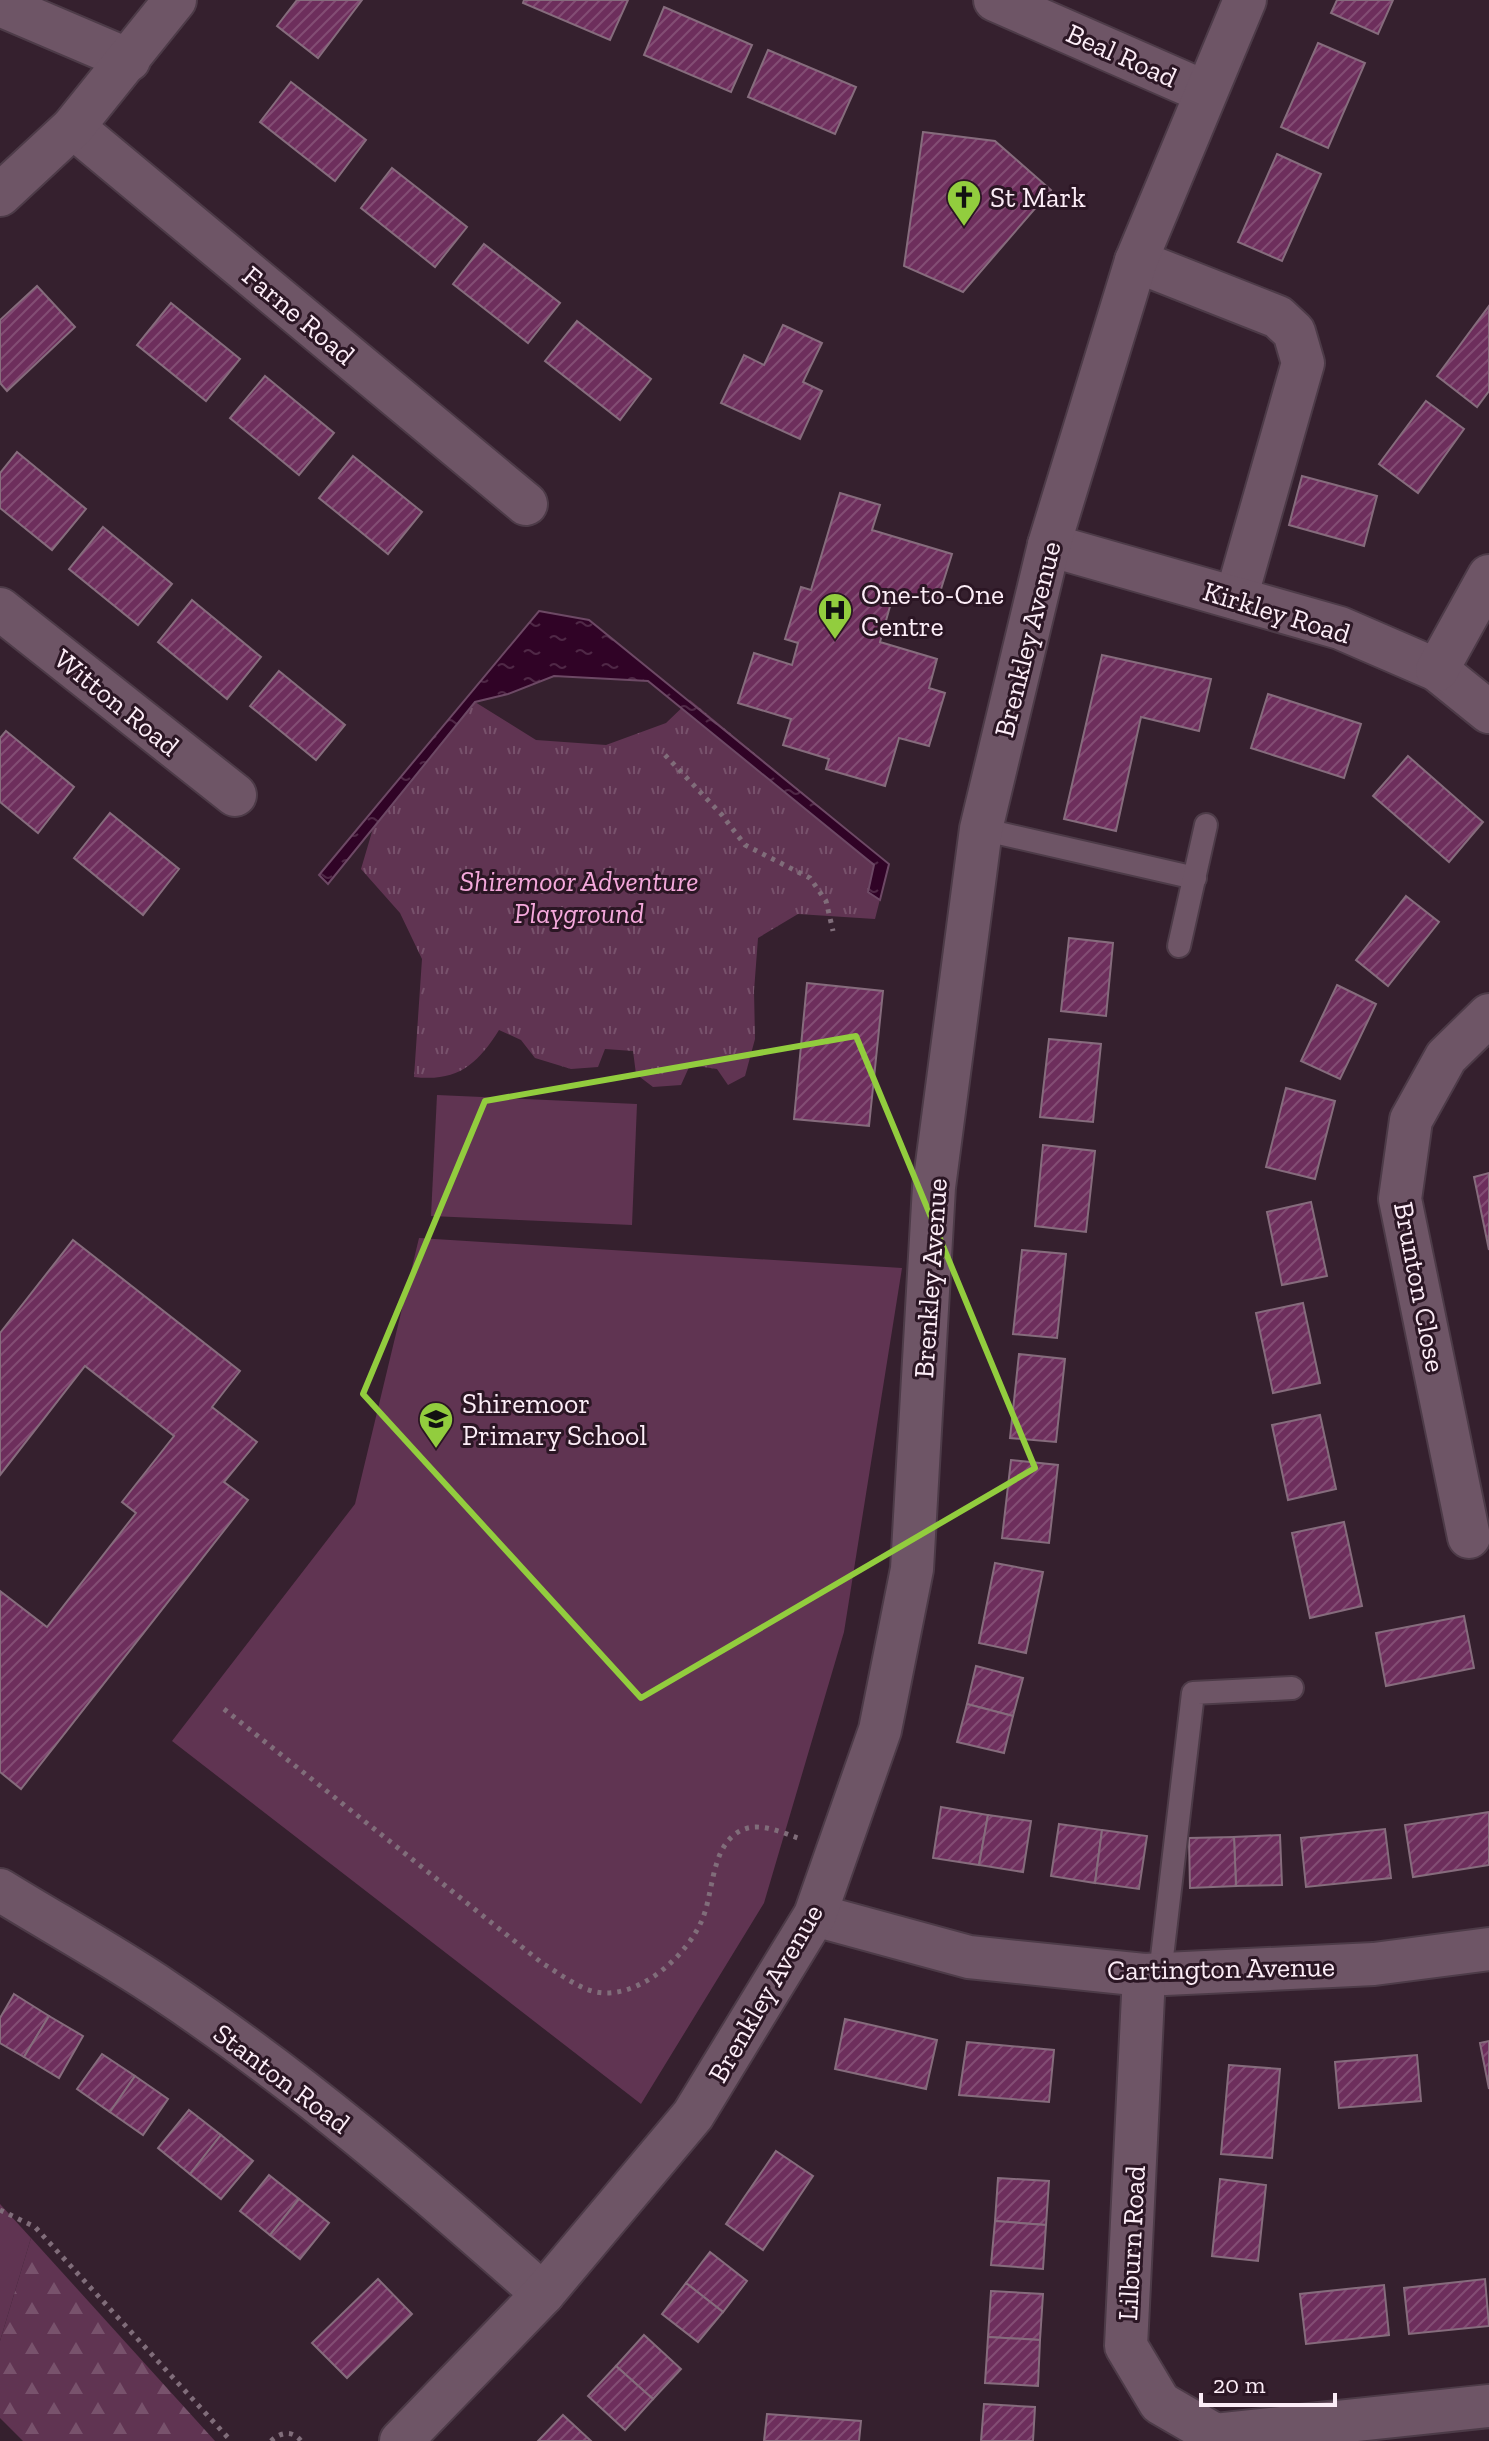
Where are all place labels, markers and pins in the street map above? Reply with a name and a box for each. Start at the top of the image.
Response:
church icon: St Mark [945,178,983,228]
place label: St Mark [990,181,1086,214]
place label: One-to-One Centre [861,578,1004,643]
hospital icon: One-to-One Centre [816,591,854,641]
place label: Shiremoor Primary School [462,1387,647,1452]
school or university icon: Shiremoor Primary School [417,1400,455,1450]

